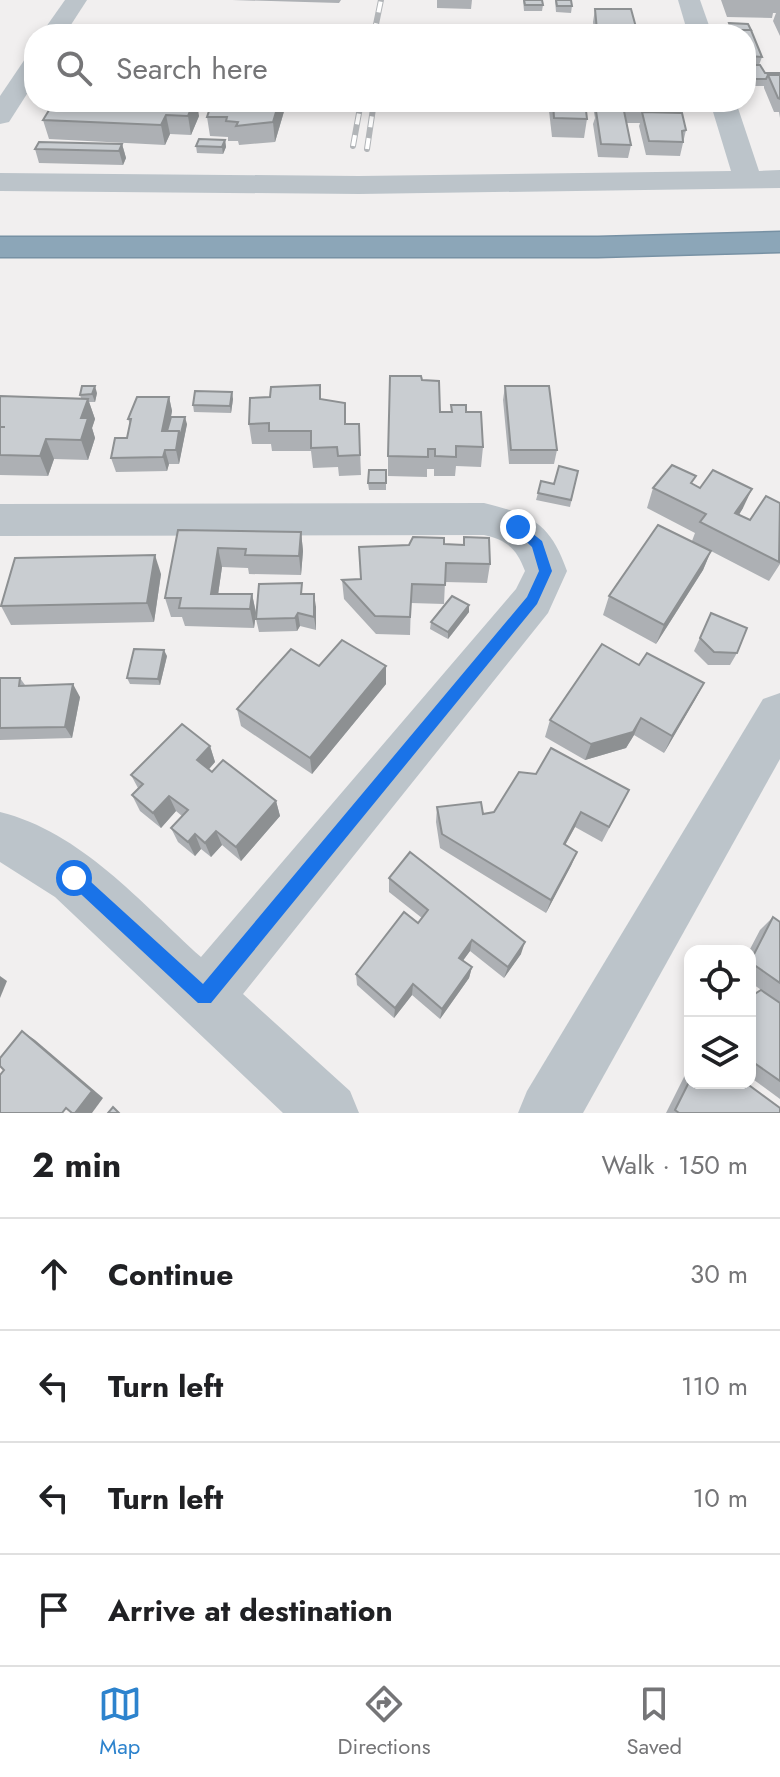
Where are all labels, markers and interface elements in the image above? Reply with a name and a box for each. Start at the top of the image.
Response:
search box [24,24,756,112]
icon: search [52,46,96,90]
text: Search here [116,47,268,90]
route end [500,509,536,545]
route start [56,860,92,896]
map controls [684,945,756,1089]
button: locate [684,945,756,1017]
button: layers [684,1017,756,1089]
text: 2 min [32,1141,121,1190]
text: Walk · 150 m [601,1146,748,1184]
icon: ahead [32,1252,76,1296]
text: Continue [108,1253,234,1296]
text: 30 m [690,1255,748,1293]
icon: left [32,1364,76,1408]
text: Turn left [108,1365,223,1408]
text: 110 m [681,1367,748,1405]
icon: left [32,1476,76,1520]
text: Turn left [108,1477,223,1520]
text: 10 m [693,1479,748,1517]
icon: arrive [32,1588,76,1632]
text: Arrive at destination [108,1589,393,1632]
tab: Map [98,1682,142,1762]
tab: Directions [338,1682,431,1762]
tab: Saved [626,1682,682,1762]

